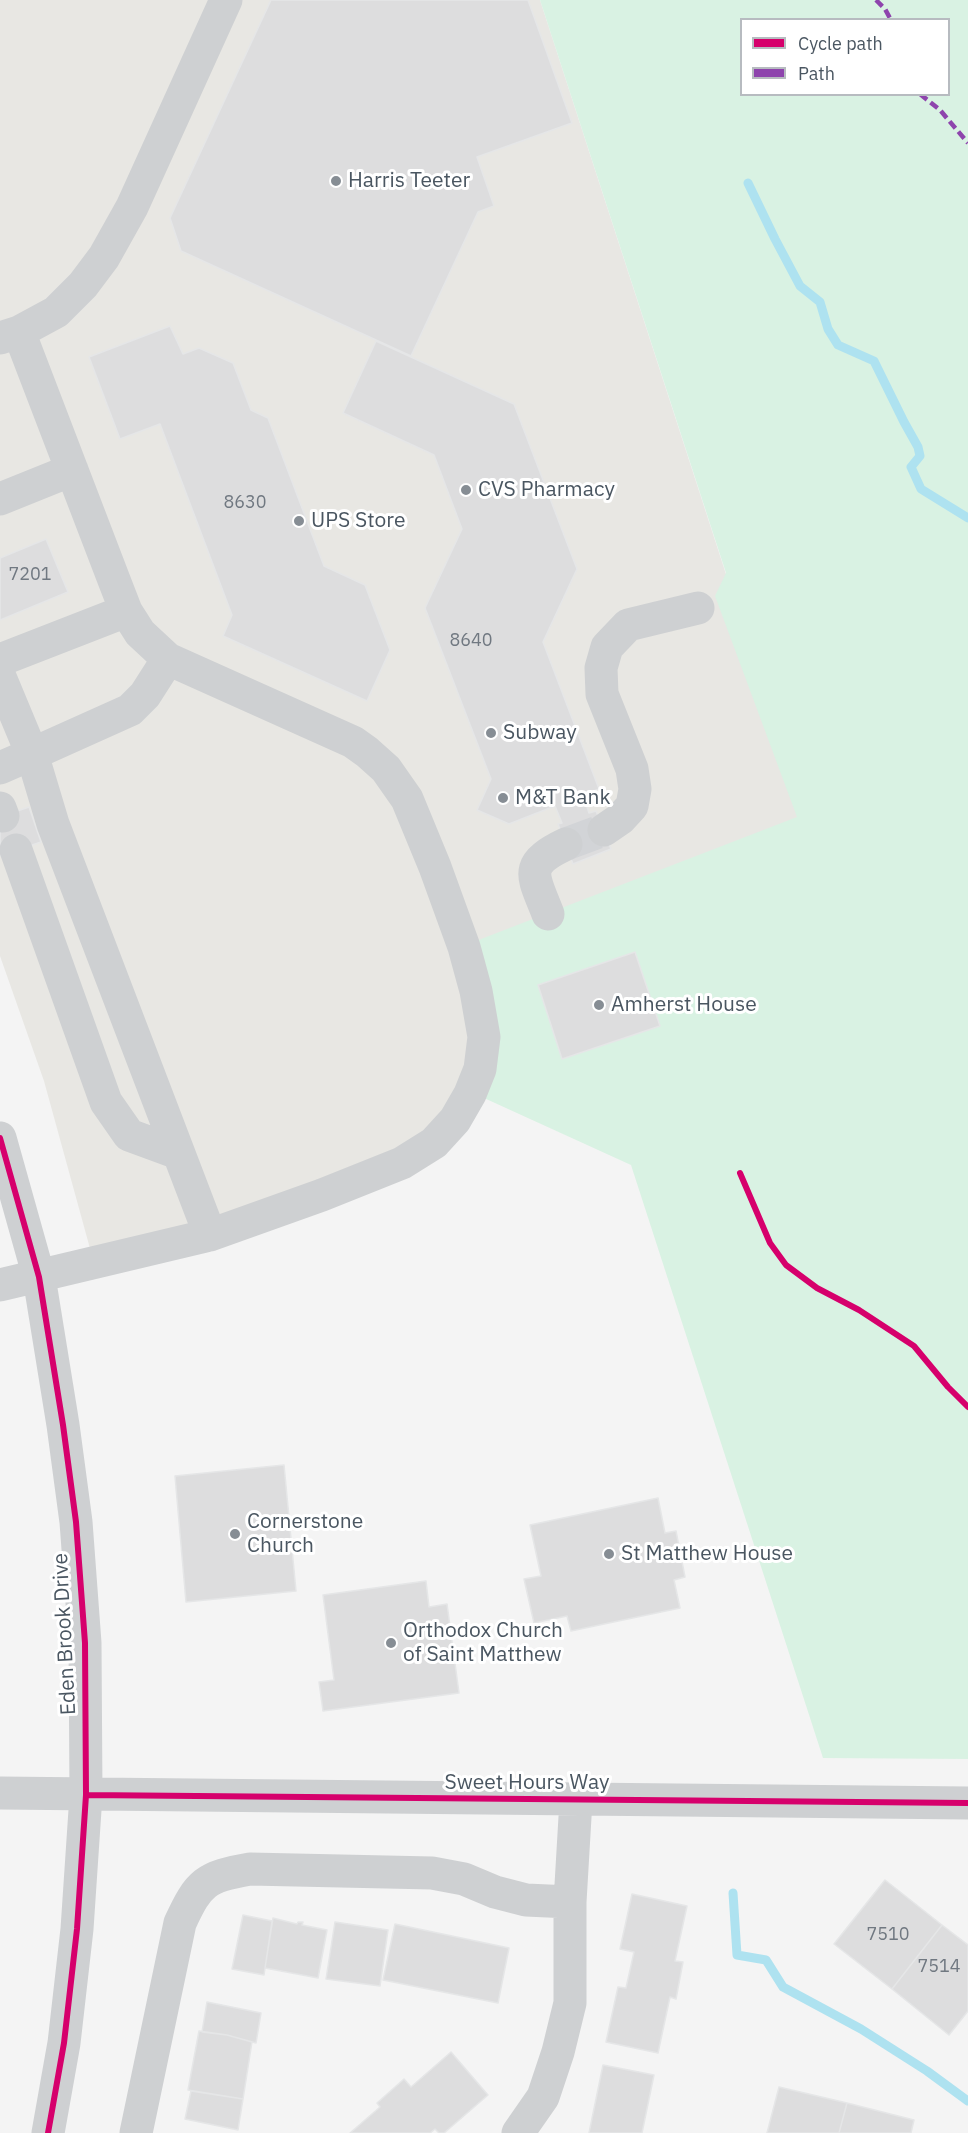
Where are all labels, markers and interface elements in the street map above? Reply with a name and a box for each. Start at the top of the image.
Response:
legend [740,18,950,96]
text: Cycle path [798,32,883,55]
text: Path [798,62,835,85]
place label: Harris Teeter [348,168,470,194]
marker: Harris Teeter [329,174,343,188]
place label: CVS Pharmacy [478,477,615,503]
marker: CVS Pharmacy [459,483,473,497]
house number: 8630 [223,492,267,514]
place label: UPS Store [311,508,405,534]
marker: UPS Store [292,514,306,528]
house number: 7201 [8,564,52,586]
house number: 8640 [449,630,493,652]
place label: Subway [503,720,577,746]
marker: Subway [484,726,498,740]
place label: M&T Bank [515,785,610,811]
marker: M&T Bank [496,791,510,805]
place label: Amherst House [611,992,757,1018]
marker: Amherst House [592,998,606,1012]
place label: Cornerstone Church [247,1509,363,1559]
marker: Cornerstone Church [228,1527,242,1541]
place label: St Matthew House [621,1541,793,1567]
marker: St Matthew House [602,1547,616,1561]
street label: Eden Brook Drive [48,1552,82,1716]
place label: Orthodox Church of Saint Matthew [403,1618,563,1668]
marker: Orthodox Church of Saint Matthew [384,1636,398,1650]
street label: Sweet Hours Way [444,1770,610,1796]
house number: 7510 [866,1924,910,1946]
house number: 7514 [917,1956,961,1978]

